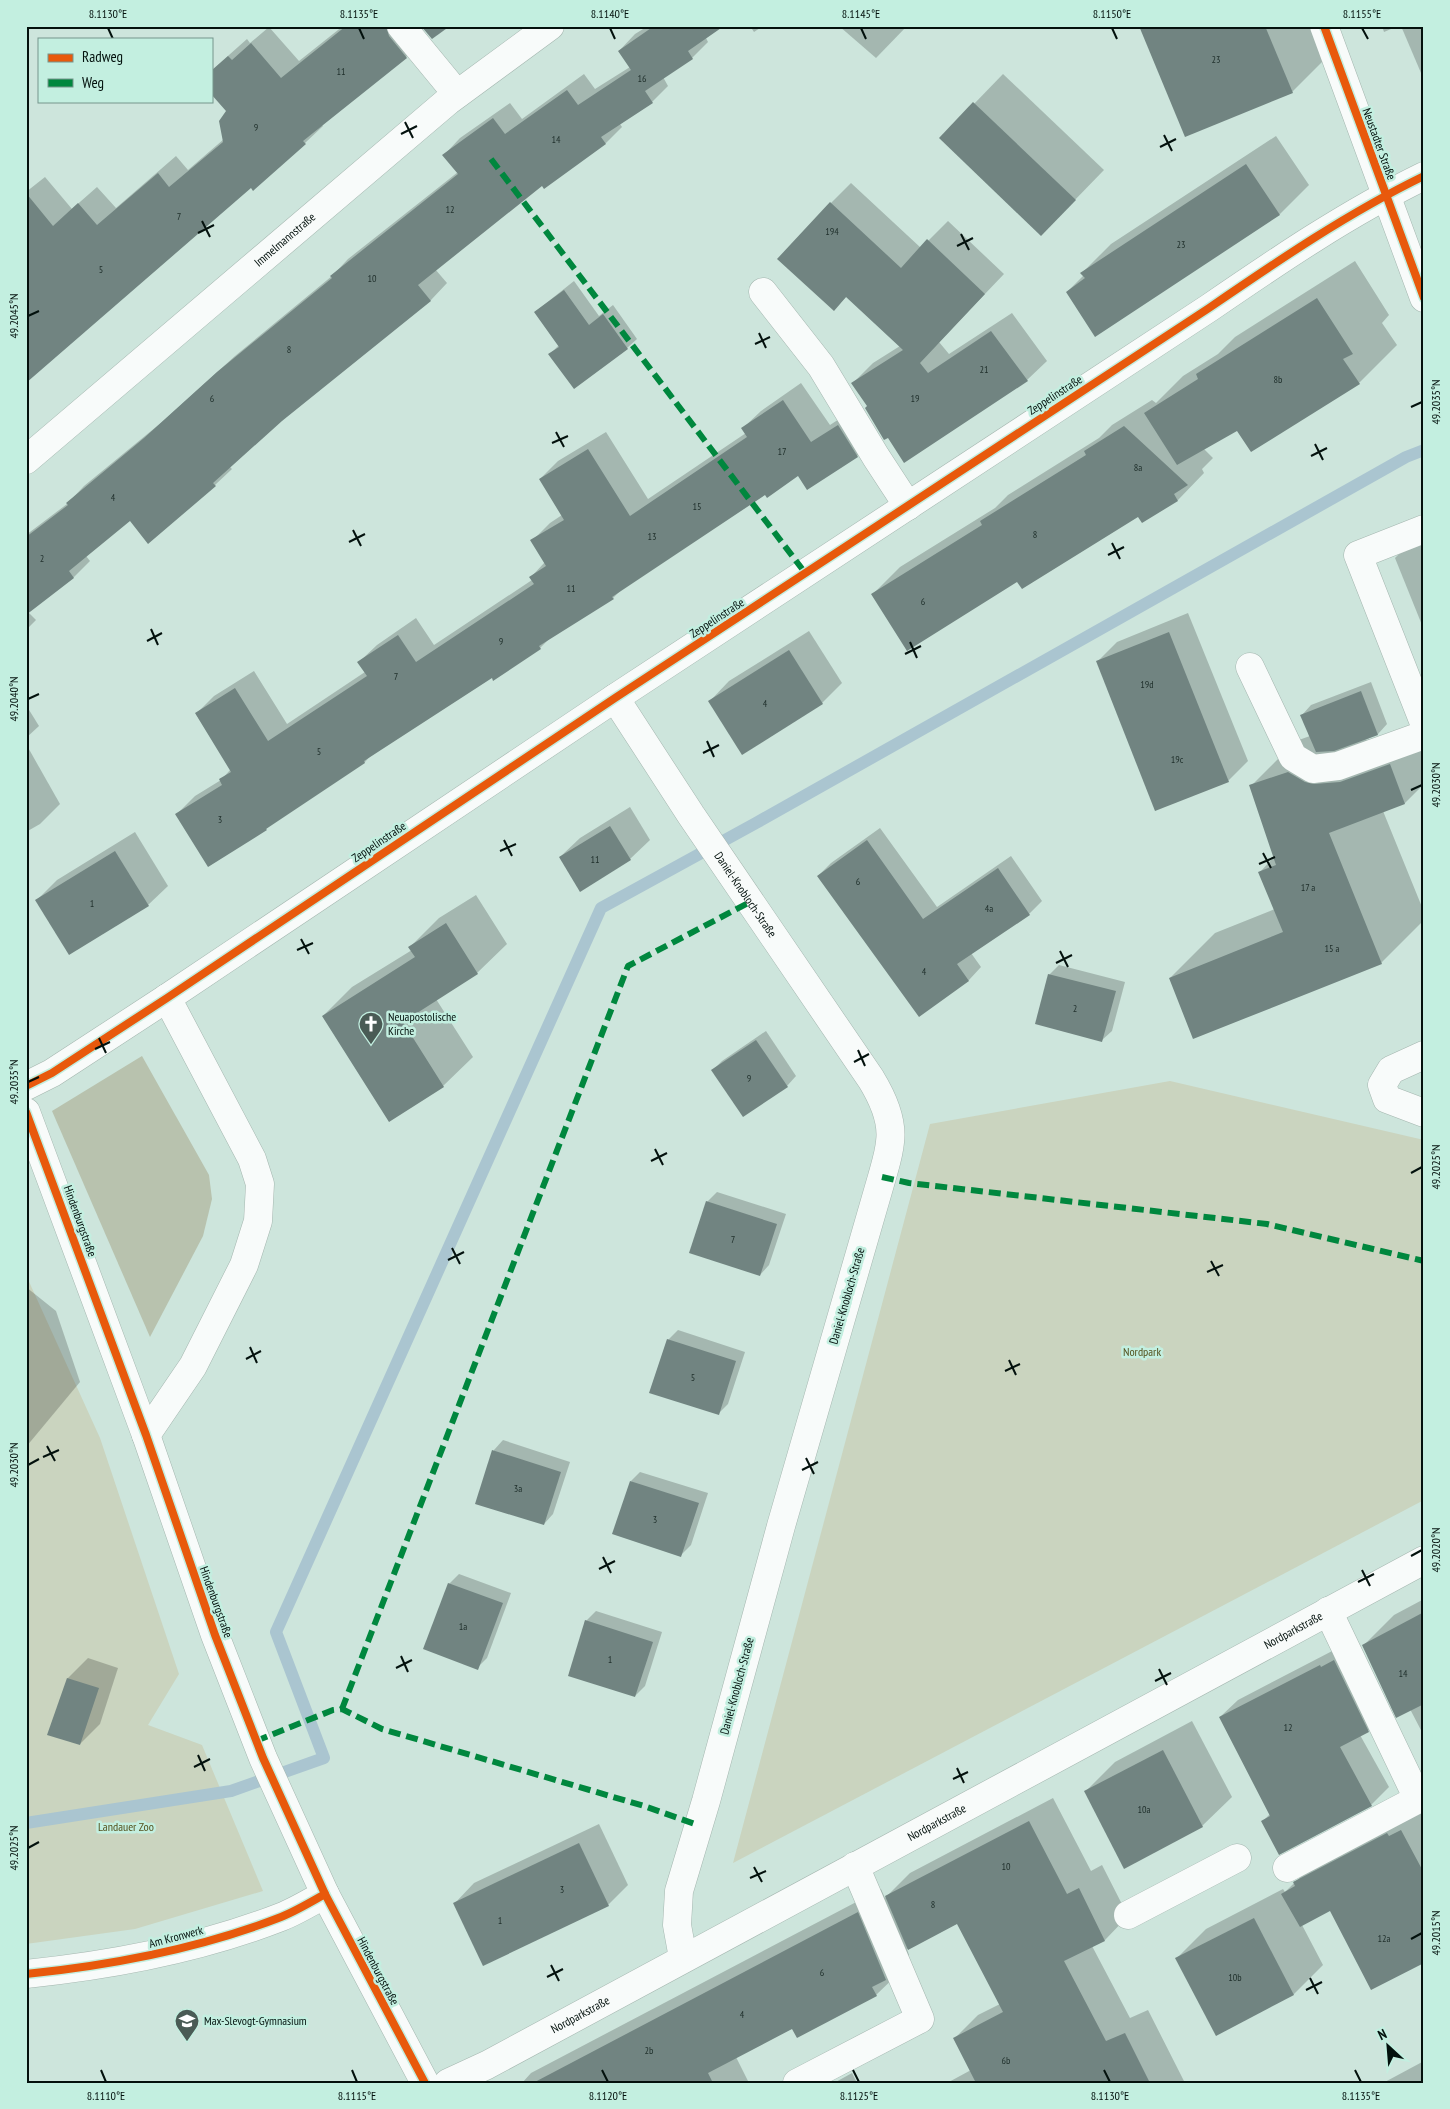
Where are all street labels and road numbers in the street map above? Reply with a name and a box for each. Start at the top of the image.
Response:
street label: Neustadter Straße [1360,106,1399,182]
street label: Immelmannstraße [251,209,318,270]
street label: Zeppelinstraße [1025,371,1085,418]
street label: Zeppelinstraße [687,594,747,641]
street label: Zeppelinstraße [349,818,409,865]
street label: Daniel-Knobloch-Straße [711,849,780,940]
street label: Hindenburgstraße [61,1183,100,1259]
street label: Daniel-Knobloch-Straße [826,1246,868,1346]
street label: Hindenburgstraße [197,1564,236,1640]
street label: Nordparkstraße [1261,1608,1325,1652]
street label: Daniel-Knobloch-Straße [716,1636,757,1736]
street label: Nordparkstraße [905,1800,969,1844]
street label: Am Kronwerk [147,1922,205,1951]
street label: Hindenburgstraße [354,1934,403,2007]
street label: Nordparkstraße [548,1992,612,2036]

